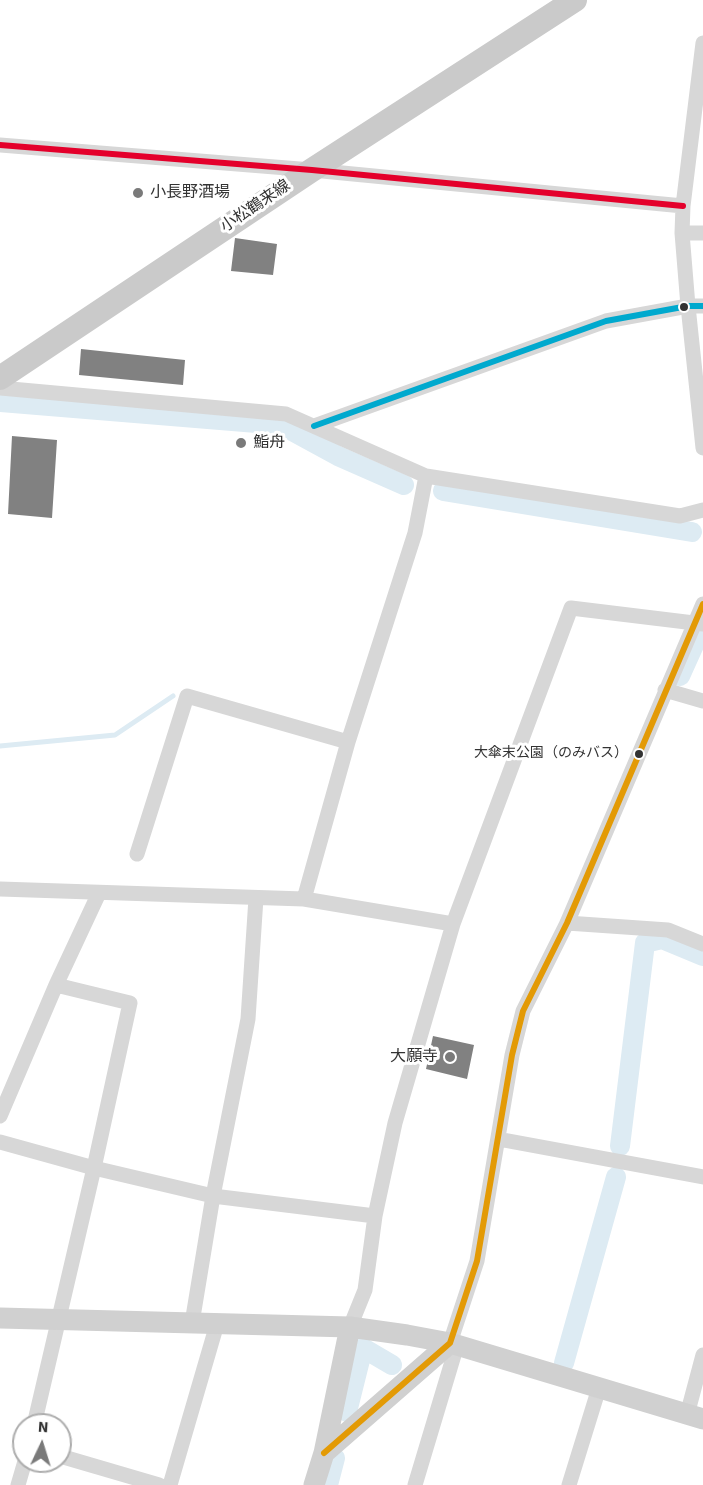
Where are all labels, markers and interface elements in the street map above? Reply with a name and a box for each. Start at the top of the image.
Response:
street label: 小松鶴来線 [217,177,295,237]
place label: 小長野酒場 [150,183,230,203]
marker: 小長野酒場 [131,186,145,200]
unlabelled marker [678,301,690,313]
place label: 鮨舟 [253,433,285,453]
marker: 鮨舟 [234,436,248,450]
place label: 大傘末公園（のみバス） [474,746,628,762]
marker: 大傘末公園（のみバス） [633,748,645,760]
place label: 大願寺 [390,1047,438,1067]
marker: 大願寺 [443,1050,457,1064]
north arrow [12,1413,72,1473]
text: N [37,1416,49,1438]

